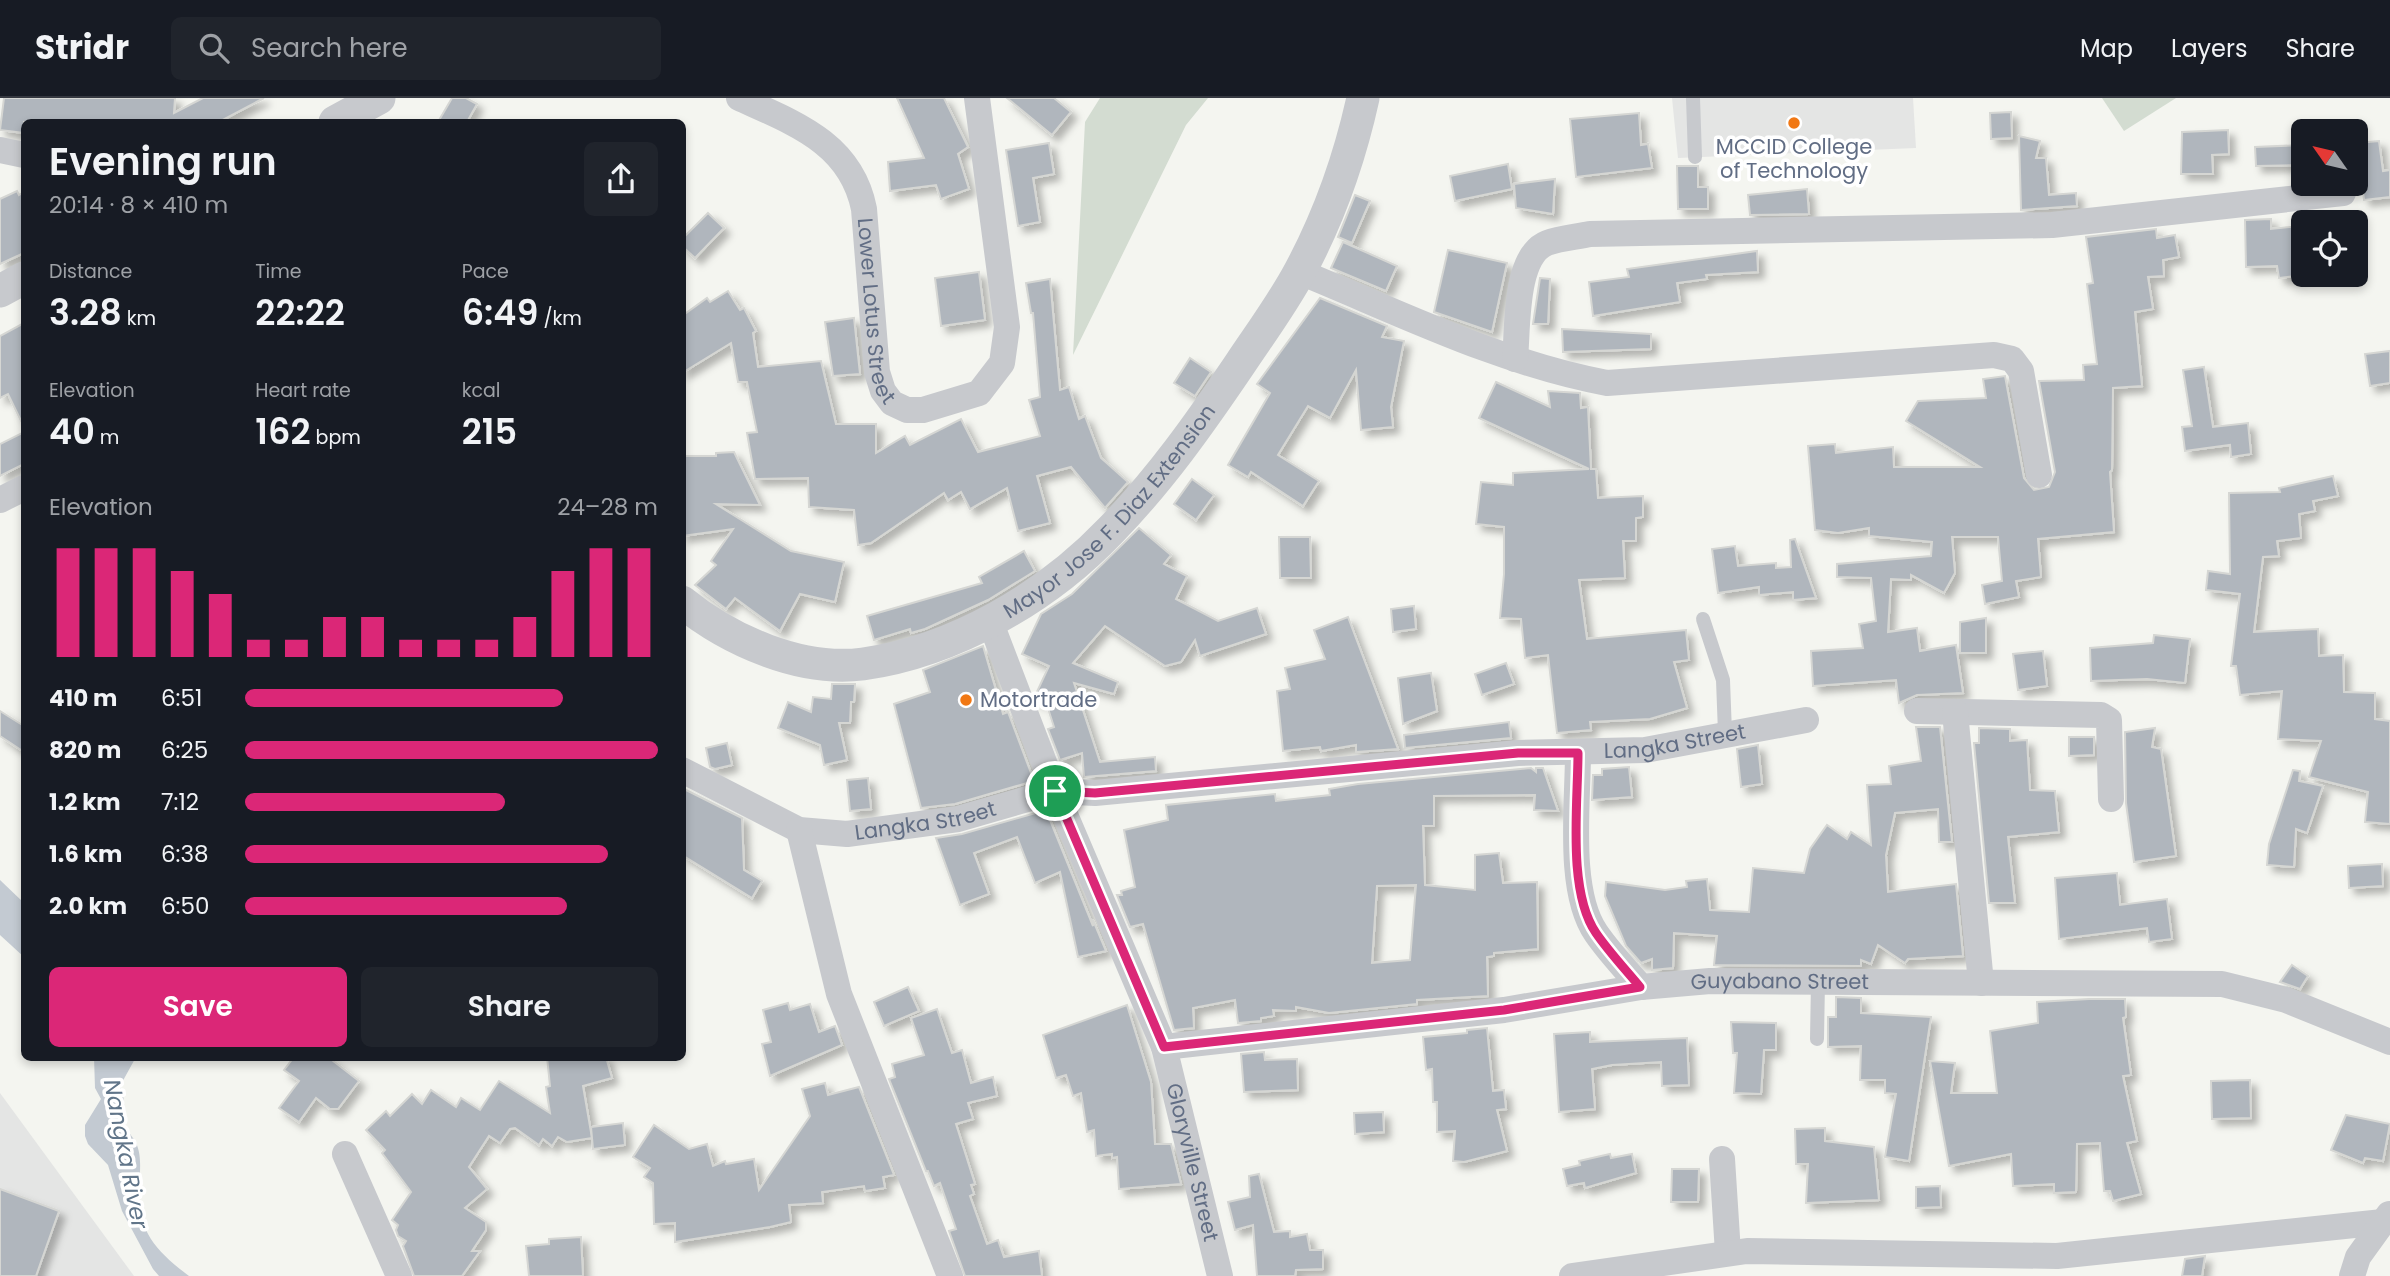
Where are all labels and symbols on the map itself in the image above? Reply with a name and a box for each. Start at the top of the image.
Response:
marker: MCCID College of Technology [1786,115,1802,131]
north arrow [2291,119,2368,196]
place label: MCCID College of Technology [1716,132,1872,185]
street label: Lower Lotus Street [851,217,903,410]
street label: Mayor Jose F. Diaz Extension [998,398,1222,625]
place label: Motortrade [980,685,1097,714]
marker: Motortrade [958,692,974,708]
street label: Langka Street [1603,717,1748,765]
pin [1025,761,1085,821]
street label: Langka Street [853,794,999,847]
street label: Guyabano Street [1689,966,1869,997]
water label: Nangka River [96,1077,156,1233]
street label: Gloryville Street [1159,1080,1226,1244]

